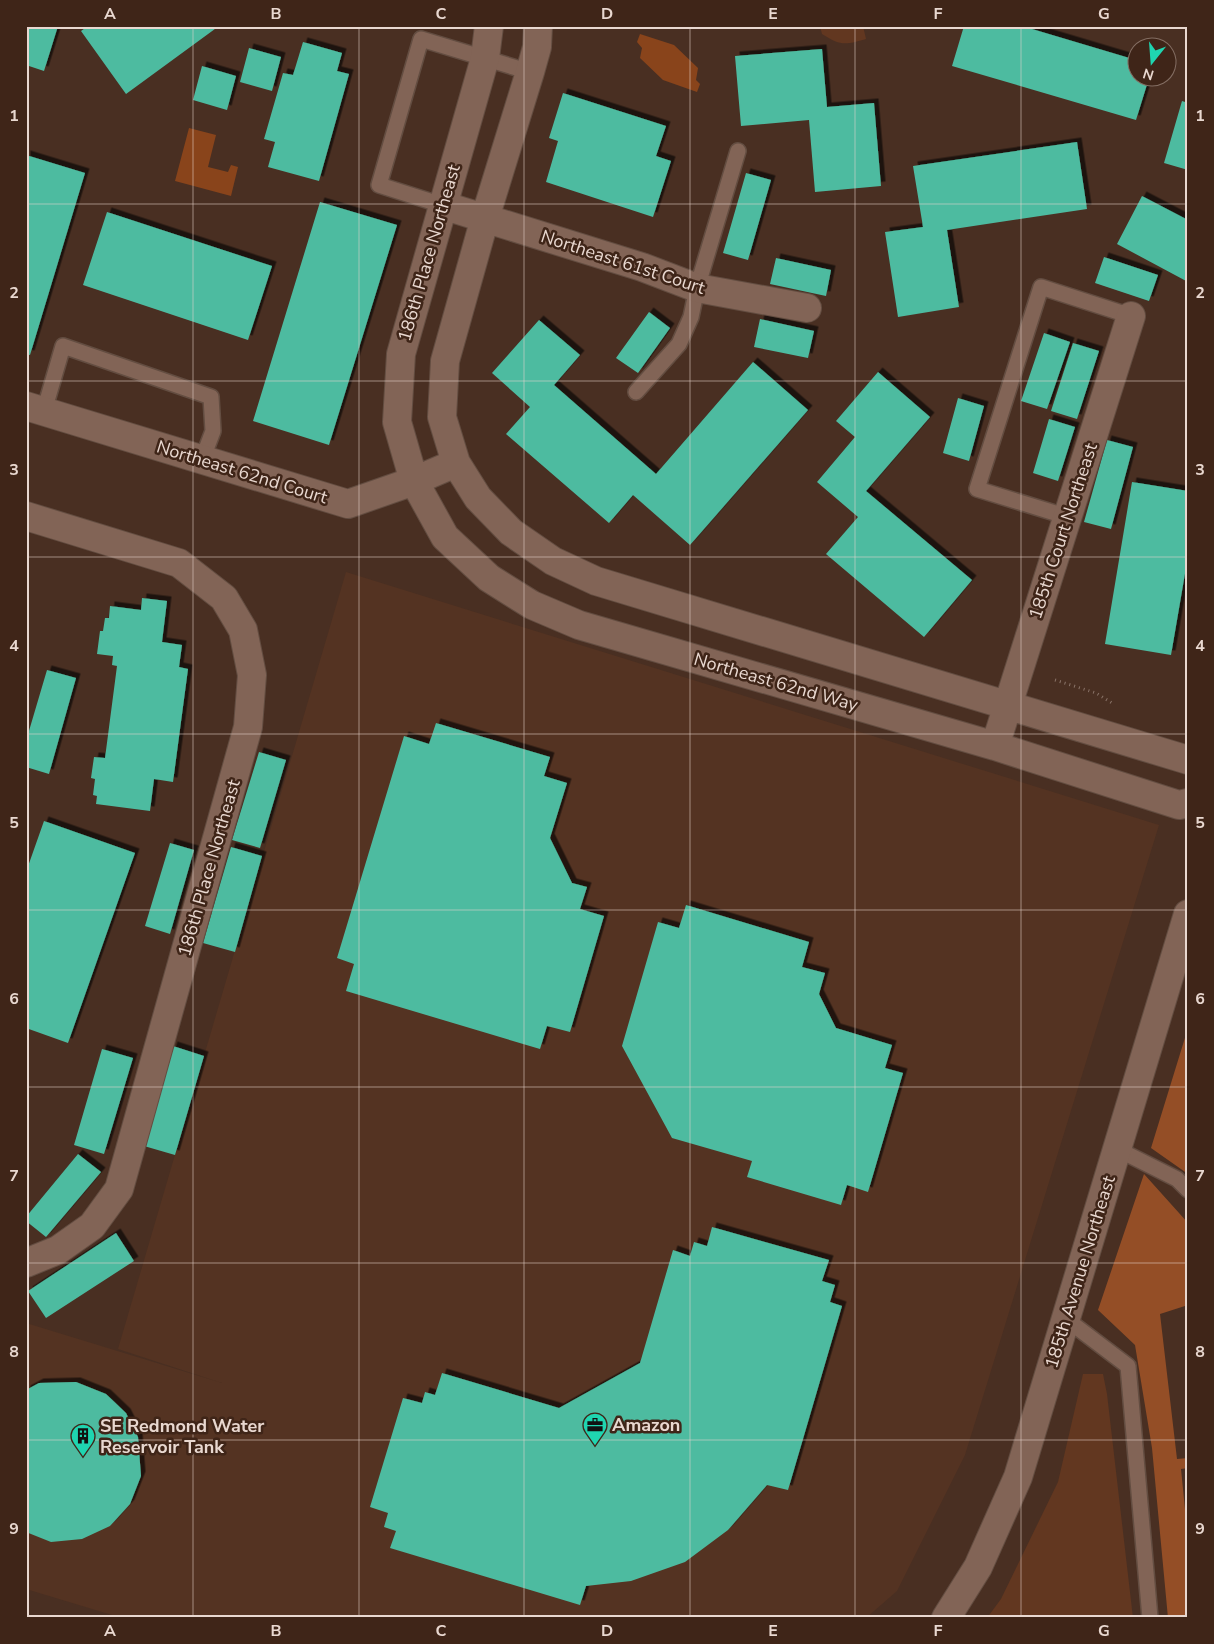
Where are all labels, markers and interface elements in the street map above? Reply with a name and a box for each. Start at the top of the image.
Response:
text: A [104,3,116,25]
text: B [270,3,282,25]
text: C [436,3,447,25]
text: D [601,3,613,25]
text: E [768,3,778,25]
text: F [934,3,943,25]
text: G [1098,3,1110,25]
north arrow [1126,38,1176,88]
text: N [1141,63,1156,85]
text: 1 [9,105,19,127]
text: 1 [1195,105,1205,127]
street label: 186th Place Northeast [392,161,466,344]
street label: Northeast 61st Court [538,224,709,300]
text: 2 [9,282,19,304]
text: 2 [1195,282,1205,304]
street label: Northeast 62nd Court [154,435,331,510]
street label: 185th Court Northeast [1023,439,1103,622]
text: 3 [9,459,19,481]
text: 3 [1195,459,1205,481]
text: 4 [9,635,19,657]
text: 4 [1195,635,1205,657]
street label: Northeast 62nd Way [691,647,862,717]
street label: 186th Place Northeast [172,776,246,959]
text: 5 [9,812,19,834]
text: 5 [1195,812,1205,834]
text: 6 [9,988,19,1010]
text: 6 [1195,988,1205,1010]
text: 7 [9,1165,19,1187]
text: 7 [1195,1165,1205,1187]
street label: 185th Avenue Northeast [1039,1172,1121,1371]
text: 8 [9,1341,19,1363]
text: 8 [1195,1341,1205,1363]
office icon: Amazon [582,1412,608,1446]
place label: Amazon [612,1413,680,1437]
place label: SE Redmond Water Reservoir Tank [100,1414,264,1459]
building icon: SE Redmond Water Reservoir Tank [70,1423,96,1457]
text: 9 [9,1518,19,1540]
text: 9 [1195,1518,1205,1540]
text: A [104,1620,116,1642]
text: B [270,1620,282,1642]
text: C [436,1620,447,1642]
text: D [601,1620,613,1642]
text: E [768,1620,778,1642]
text: F [934,1620,943,1642]
text: G [1098,1620,1110,1642]

